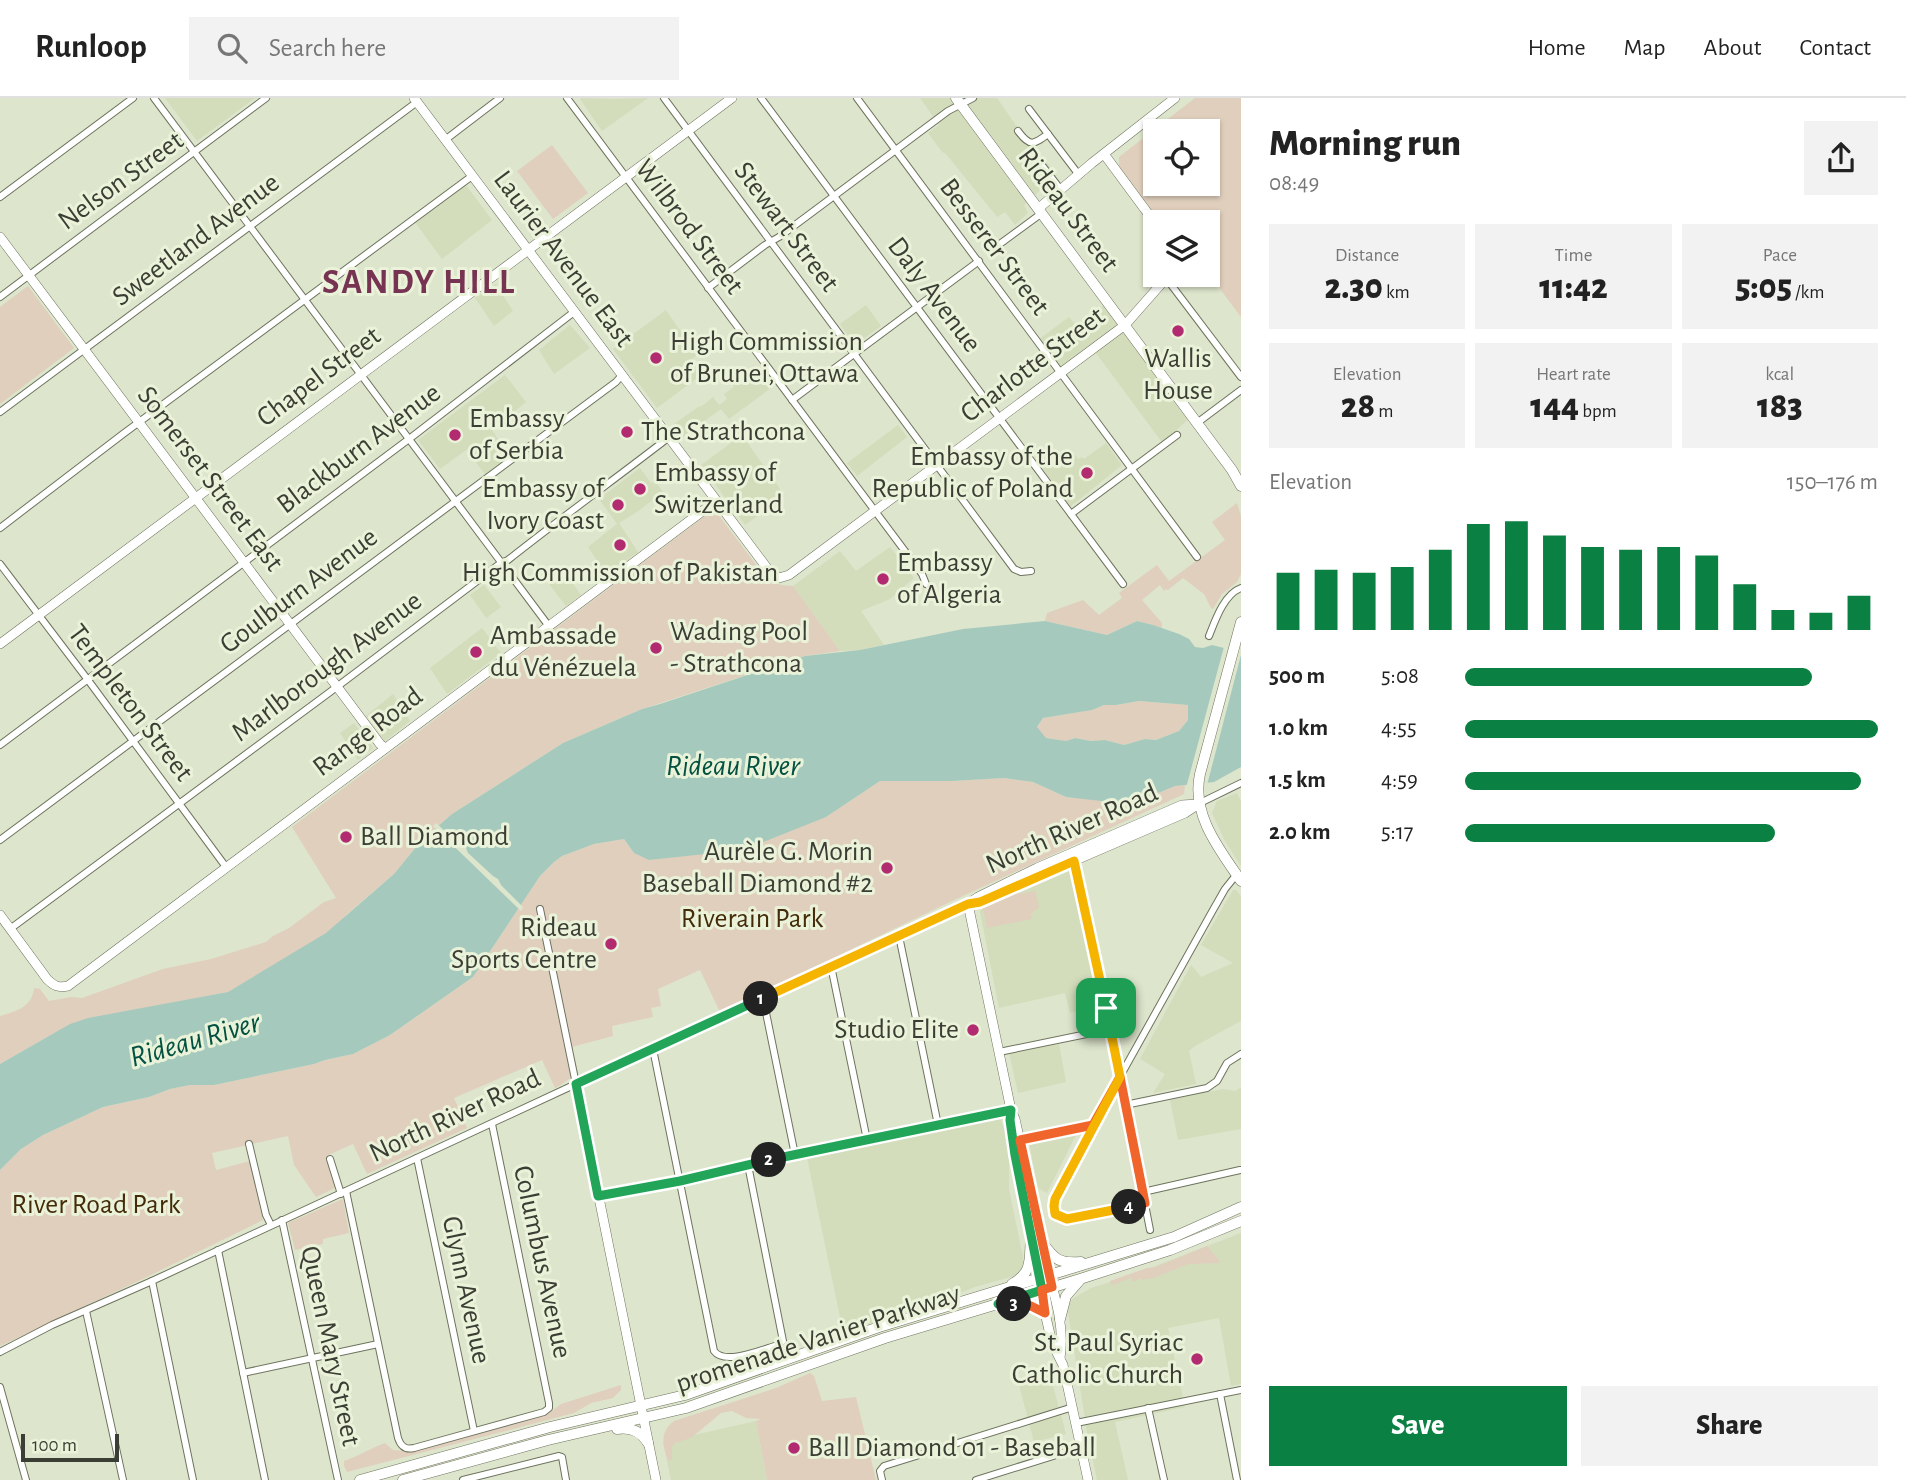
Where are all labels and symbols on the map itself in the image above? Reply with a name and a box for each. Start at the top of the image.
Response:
street label: Nelson Street [53,126,189,236]
street label: Rideau Street [1012,143,1124,277]
street label: Wilbrod Street [629,154,749,300]
street label: Stewart Street [728,157,844,297]
street label: Laurier Avenue East [488,166,638,352]
street label: Sweetland Avenue [107,168,285,312]
street label: Besserer Street [934,174,1054,320]
street label: Daly Avenue [882,232,986,358]
district label: SANDY HILL [322,265,516,300]
street label: Charlotte Street [956,302,1110,428]
street label: Chapel Street [252,322,386,432]
marker: Wallis House [1170,323,1186,339]
place label: High Commission of Brunei, Ottawa [670,328,863,388]
place label: Wallis House [1143,345,1213,405]
marker: High Commission of Brunei, Ottawa [648,350,664,366]
street label: Blackburn Avenue [272,379,446,519]
street label: Somerset Street East [132,382,288,577]
place label: Embassy of Serbia [469,405,565,465]
place label: The Strathcona [641,418,806,446]
marker: The Strathcona [619,424,635,440]
marker: Embassy of Serbia [447,427,463,443]
place label: Embassy of the Republic of Poland [872,443,1073,503]
place label: Embassy of Switzerland [654,459,783,519]
marker: Embassy of the Republic of Poland [1079,465,1095,481]
place label: Embassy of Ivory Coast [482,475,606,535]
marker: Embassy of Switzerland [632,481,648,497]
marker: Embassy of Ivory Coast [610,497,626,513]
street label: Goulburn Avenue [215,523,383,659]
marker: High Commission of Pakistan [612,537,628,553]
place label: Embassy of Algeria [897,549,1002,609]
place label: High Commission of Pakistan [462,559,778,587]
marker: Embassy of Algeria [875,571,891,587]
street label: Marlborough Avenue [227,587,427,747]
place label: Wading Pool - Strathcona [670,618,808,678]
street label: Templeton Street [62,619,198,787]
place label: Ambassade du Vénézuela [490,622,637,682]
marker: Wading Pool - Strathcona [648,640,664,656]
marker: Ambassade du Vénézuela [468,644,484,660]
street label: Range Road [308,682,428,782]
water label: Rideau River [666,751,801,781]
street label: North River Road [982,779,1162,879]
place label: Ball Diamond [360,823,509,851]
marker: Ball Diamond [338,829,354,845]
place label: Aurèle G. Morin Baseball Diamond #2 [642,838,873,898]
marker: Aurèle G. Morin Baseball Diamond #2 [879,860,895,876]
park label: Riverain Park [681,905,823,933]
place label: Rideau Sports Centre [451,914,597,974]
marker: Rideau Sports Centre [603,936,619,952]
pin [1076,978,1136,1038]
pin: 1 [744,982,778,1016]
water label: Rideau River [126,1007,265,1073]
place label: Studio Elite [834,1016,959,1044]
marker: Studio Elite [965,1022,981,1038]
street label: North River Road [365,1064,545,1168]
pin: 2 [752,1142,786,1178]
street label: Columbus Avenue [508,1163,576,1361]
pin: 4 [1112,1190,1146,1224]
park label: River Road Park [12,1191,181,1219]
street label: Glynn Avenue [437,1214,495,1366]
street label: Queen Mary Street [295,1244,365,1448]
street label: promenade Vanier Parkway [672,1280,964,1398]
pin: 3 [996,1286,1032,1322]
place label: St. Paul Syriac Catholic Church [1012,1329,1183,1389]
marker: St. Paul Syriac Catholic Church [1189,1351,1205,1367]
scale bar [21,1431,119,1463]
place label: Ball Diamond 01 - Baseball [808,1434,1096,1462]
marker: Ball Diamond 01 - Baseball [786,1440,802,1456]

